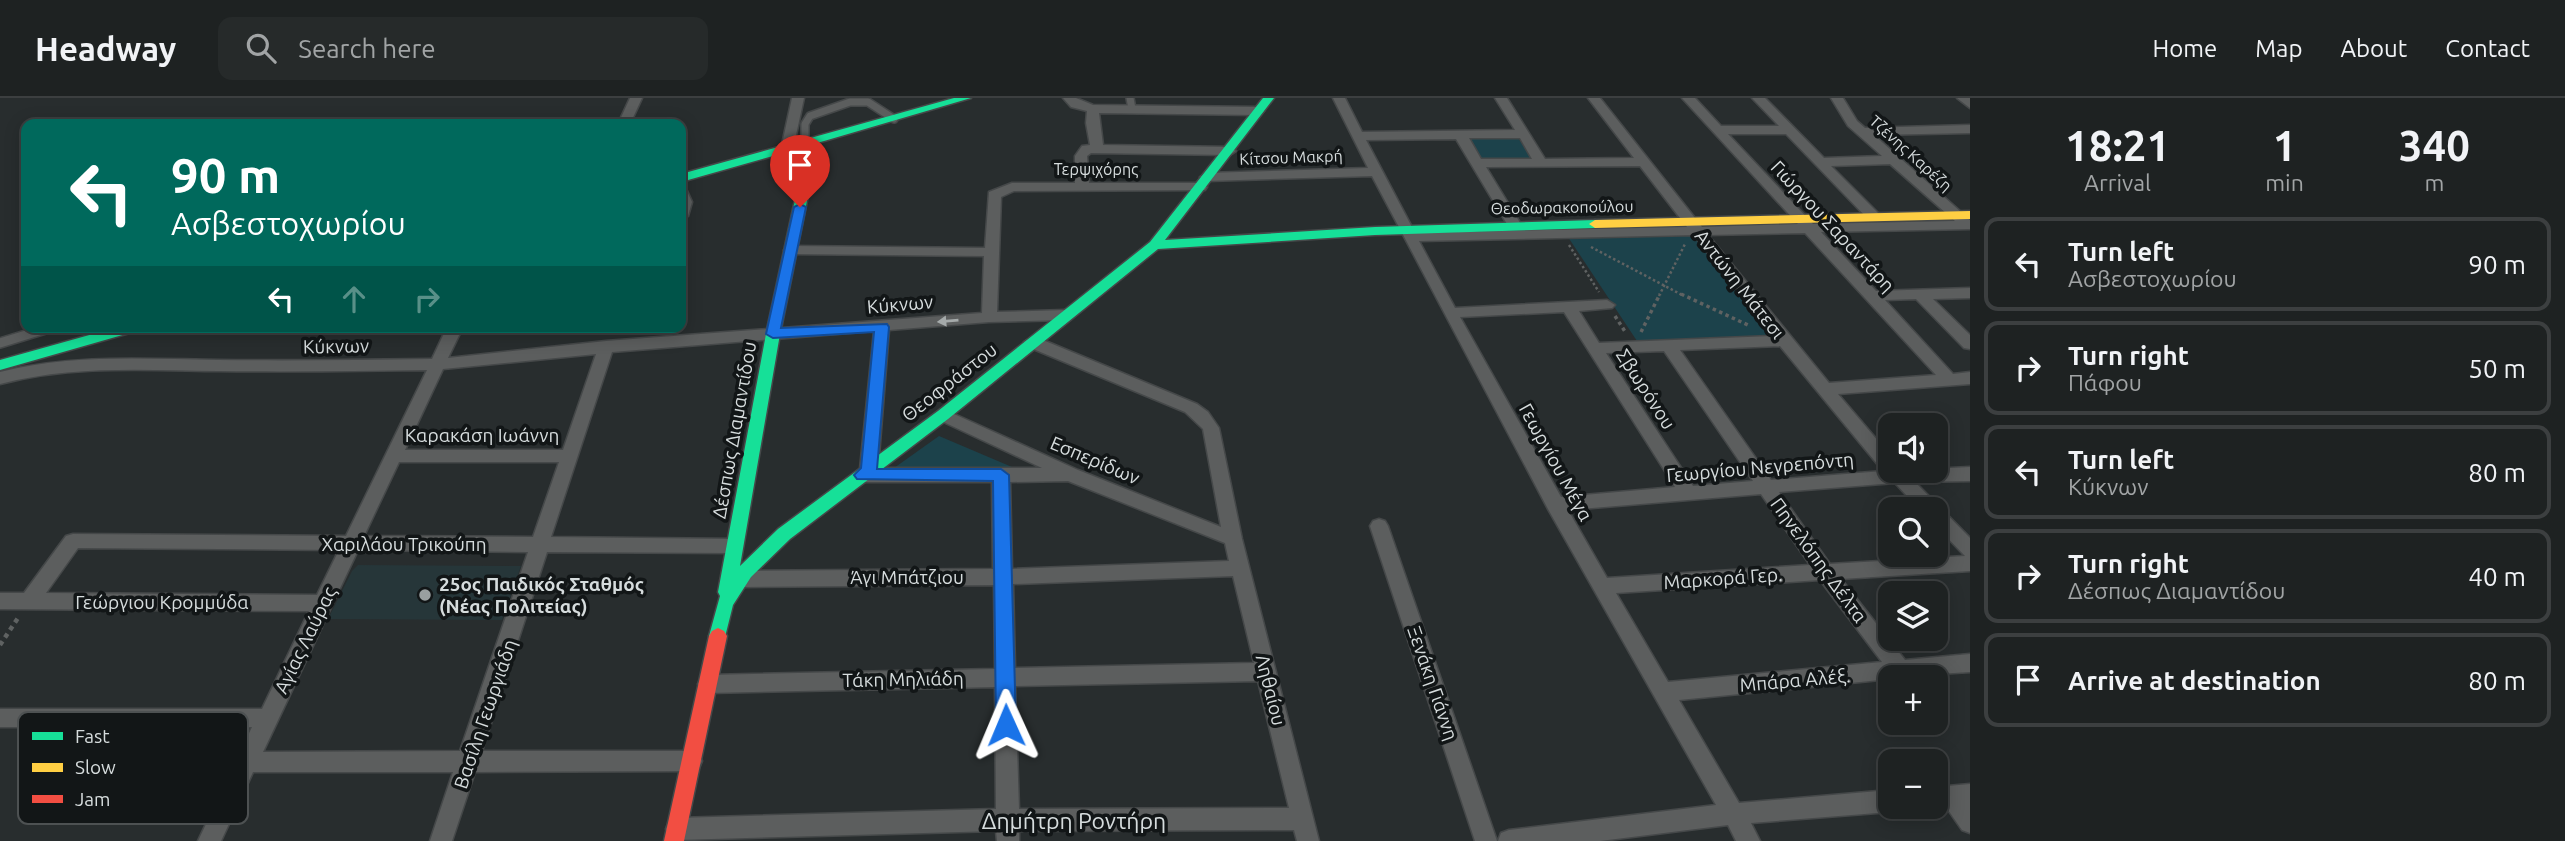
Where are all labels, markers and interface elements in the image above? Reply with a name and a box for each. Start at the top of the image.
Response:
search box [218,17,708,80]
icon: search [242,29,280,67]
text: Headway [35,30,176,67]
text: Search here [298,34,436,63]
text: Home [2152,35,2217,62]
text: Map [2255,35,2302,62]
text: About [2340,35,2407,62]
text: Contact [2445,35,2530,62]
street label: Τζένης Καρέζη [1866,111,1956,195]
text: 18:21 [2065,122,2170,169]
text: 1 [2273,122,2296,169]
text: 340 [2399,122,2470,169]
pin [770,135,830,207]
icon: arrive [781,146,819,184]
street label: Κίτσου Μακρή [1239,146,1343,168]
icon: left [56,147,147,238]
text: 90 m [171,147,280,202]
street label: Γιώργου Σαραντάρη [1767,156,1899,296]
street label: Τερψιχόρης [1054,160,1138,179]
text: Arrival [2084,170,2151,195]
text: min [2265,170,2304,195]
text: m [2424,170,2444,195]
street label: Θεοδωρακοπούλου [1490,197,1634,217]
text: Ασβεστοχωρίου [171,205,406,241]
street label: Αντώνη Μάτεσι [1691,225,1789,343]
text: Turn left [2068,237,2174,266]
icon: left [2009,245,2047,283]
text: 90 m [2468,250,2526,279]
text: Ασβεστοχωρίου [2068,266,2237,291]
icon: left [262,280,300,318]
icon: ahead [335,280,373,318]
icon: right [408,280,446,318]
street label: Κύκνων [866,290,934,318]
one-way arrow [937,316,959,327]
street label: Κύκνων [303,334,369,358]
street label: Θεοφράστου [897,338,1001,426]
street label: Δέσπως Διαμαντίδου [708,340,760,520]
text: Turn right [2068,341,2189,370]
street label: Σβωρόνου [1612,345,1680,433]
icon: right [2009,349,2047,387]
text: 50 m [2468,354,2526,383]
text: Πάφου [2068,370,2142,395]
street label: Γεωργίου Μέγα [1515,399,1597,525]
map controls [1878,413,1948,819]
button: sound [1878,413,1948,483]
street label: Καρακάση Ιωάννη [405,424,559,446]
street label: Εσπερίδων [1047,431,1143,489]
text: Turn left [2068,445,2174,474]
street label: Γεωργίου Νεγρεπόντη [1665,448,1855,486]
icon: left [2009,453,2047,491]
text: 80 m [2468,458,2526,487]
text: Κύκνων [2068,474,2148,499]
street label: Πηνελόπης Δέλτα [1766,493,1872,627]
button: search [1878,497,1948,567]
street label: Χαριλάου Τρικούπη [321,533,487,555]
text: Turn right [2068,549,2189,578]
icon: right [2009,557,2047,595]
text: 40 m [2468,562,2526,591]
street label: Μαρκορά Γερ. [1663,563,1783,593]
street label: Άγι Μπάτζιου [850,566,964,588]
place label: 25ος Παιδικός Σταθμός (Νέας Πολιτείας) [439,573,644,617]
text: Δέσπως Διαμαντίδου [2068,578,2285,603]
button: layers [1878,581,1948,651]
street label: Αγίας Λαύρας [270,583,340,697]
marker: 25ος Παιδικός Σταθμός (Νέας Πολιτείας) [417,587,433,603]
street label: Γεώργιου Κρομμύδα [75,591,249,613]
street label: Ξενάκη Γιάννη [1403,623,1463,743]
street label: Βασίλη Γεωργιάδη [449,636,521,792]
street label: Ληθαίου [1252,652,1290,728]
icon: arrive [2009,661,2047,699]
street label: Μπάρα Αλέξ. [1739,664,1851,696]
button: + [1878,665,1948,735]
text: Arrive at destination [2068,666,2321,695]
text: 80 m [2468,666,2526,695]
street label: Τάκη Μηλιάδη [842,667,964,691]
position arrow [969,688,1043,762]
legend [18,712,248,824]
text: Fast [75,725,110,747]
button: − [1878,749,1948,819]
text: Slow [75,756,116,778]
text: Jam [75,788,111,810]
street label: Δημήτρη Ροντήρη [982,808,1166,833]

